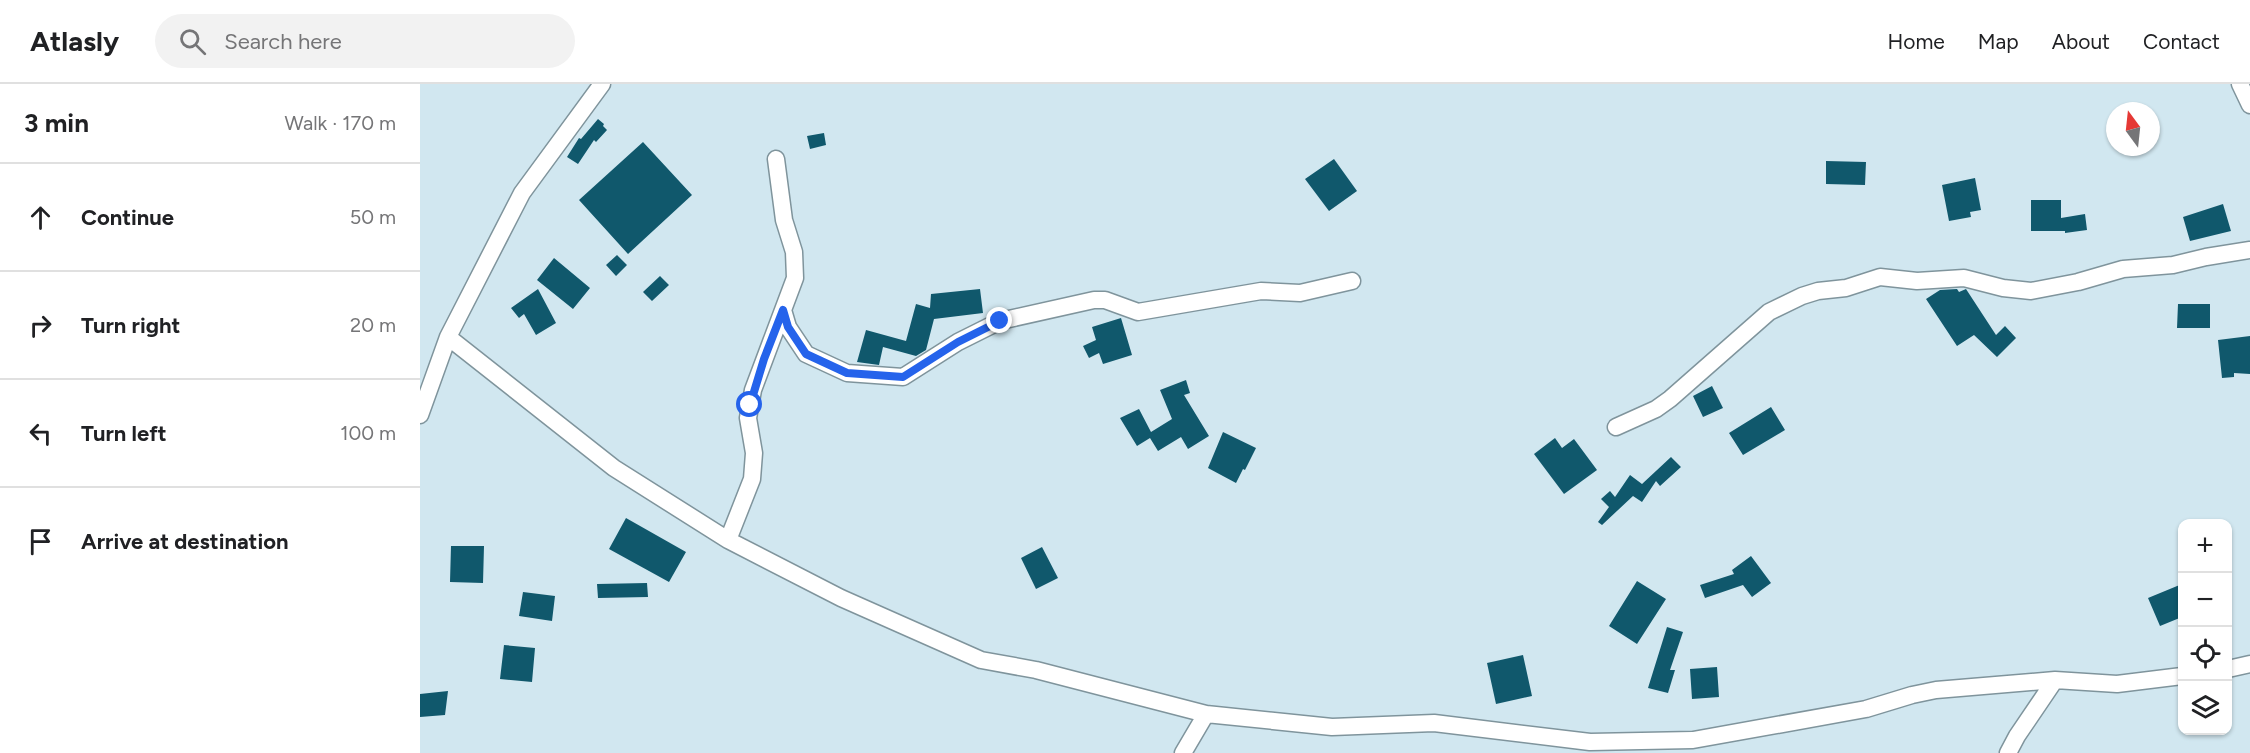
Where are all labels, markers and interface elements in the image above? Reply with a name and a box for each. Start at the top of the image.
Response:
search box [155,14,575,68]
text: Atlasly [30,24,119,58]
icon: search [176,25,209,58]
text: Search here [224,28,342,55]
text: Home [1888,29,1945,54]
text: Map [1978,29,2019,54]
text: About [2052,29,2110,54]
text: Contact [2143,29,2220,54]
north arrow [2106,102,2160,156]
text: 3 min [24,107,89,139]
text: Walk · 170 m [285,111,396,135]
icon: ahead [24,201,57,234]
text: Continue [81,204,174,231]
text: 50 m [350,205,396,229]
route end [986,307,1012,333]
icon: right [24,309,57,342]
text: Turn right [81,312,180,339]
text: 20 m [350,313,396,337]
route start [736,391,762,417]
icon: left [24,417,57,450]
text: Turn left [81,420,167,447]
text: 100 m [340,421,396,445]
map controls [2178,519,2232,735]
button: + [2178,519,2232,573]
icon: arrive [24,525,57,558]
text: Arrive at destination [81,528,289,555]
button: − [2178,573,2232,627]
button: locate [2178,627,2232,681]
button: layers [2178,681,2232,735]

